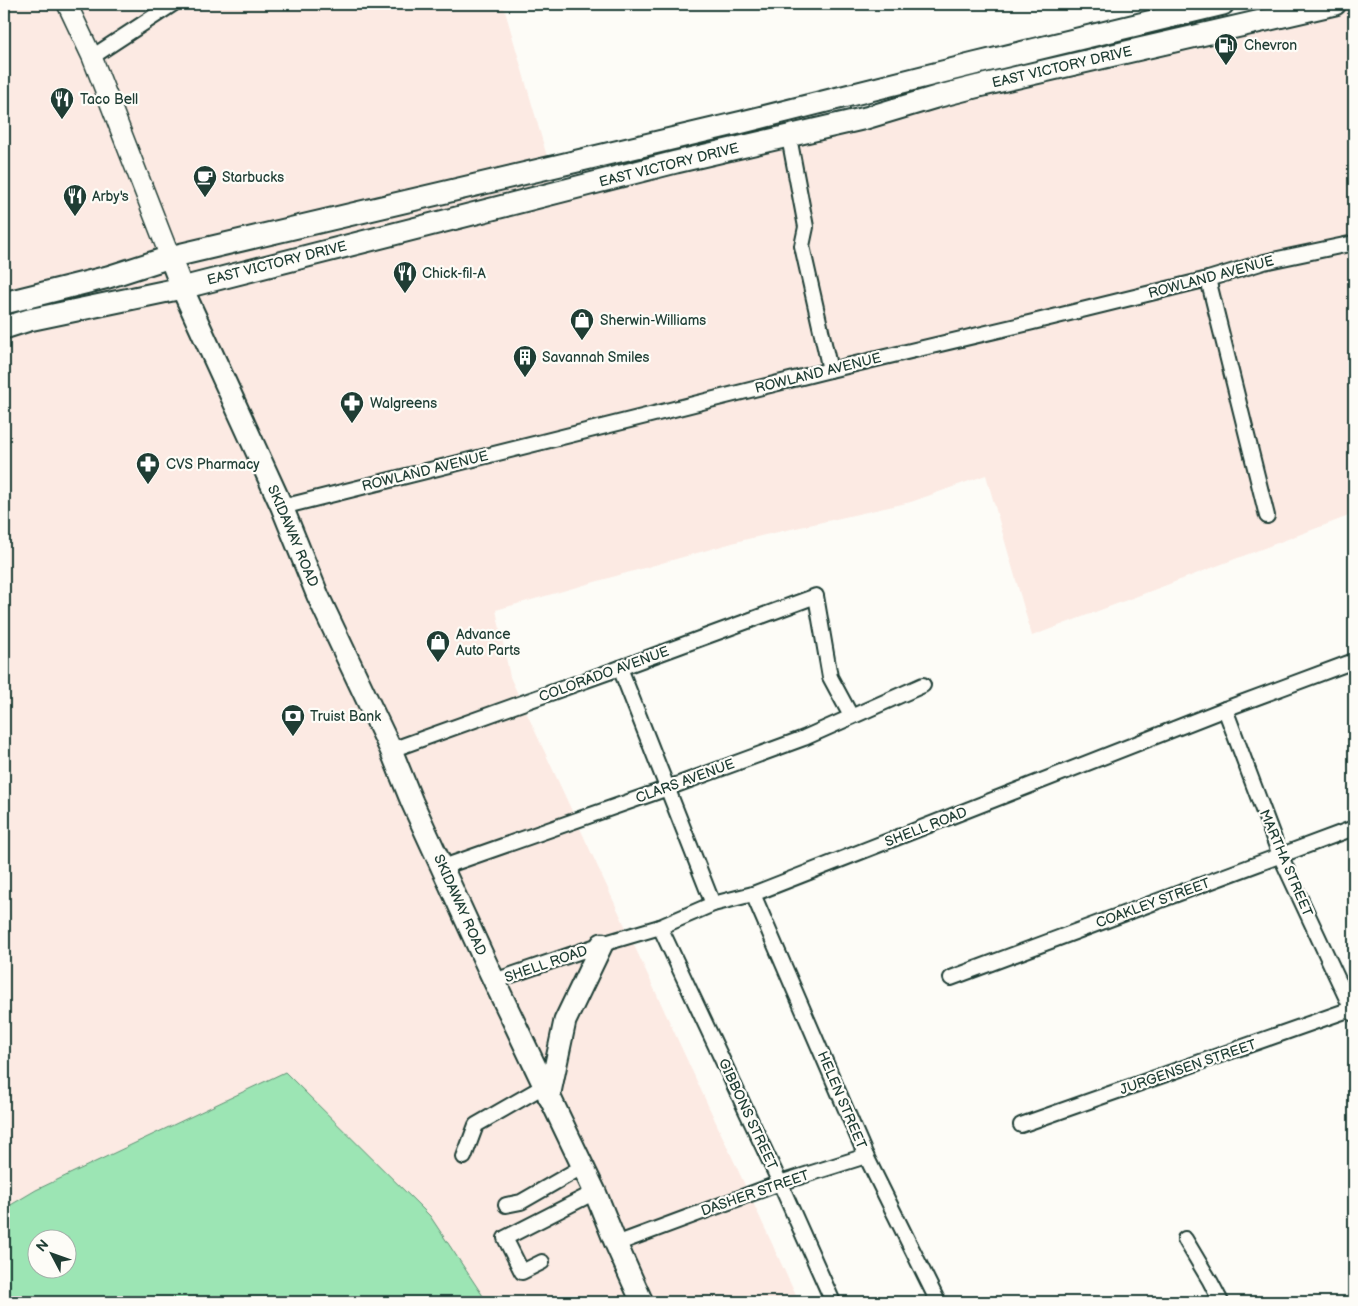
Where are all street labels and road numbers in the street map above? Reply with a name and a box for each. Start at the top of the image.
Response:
street label: EAST VICTORY DRIVE [990,43,1134,91]
street label: EAST VICTORY DRIVE [597,139,741,191]
street label: EAST VICTORY DRIVE [205,237,349,289]
street label: ROWLAND AVENUE [1146,252,1276,302]
street label: ROWLAND AVENUE [753,349,883,397]
street label: ROWLAND AVENUE [360,447,490,495]
street label: SKIDAWAY ROAD [264,482,322,590]
street label: COLORADO AVENUE [537,643,671,705]
street label: CLARS AVENUE [633,755,737,807]
street label: SHELL ROAD [882,804,970,850]
street label: MARTHA STREET [1256,807,1316,920]
street label: SKIDAWAY ROAD [430,852,490,958]
street label: COAKLEY STREET [1094,874,1213,932]
street label: SHELL ROAD [502,942,590,986]
street label: JURGENSEN STREET [1118,1035,1259,1098]
street label: HELEN STREET [814,1049,870,1152]
street label: GIBBONS STREET [715,1056,781,1173]
street label: DASHER STREET [699,1166,812,1219]

